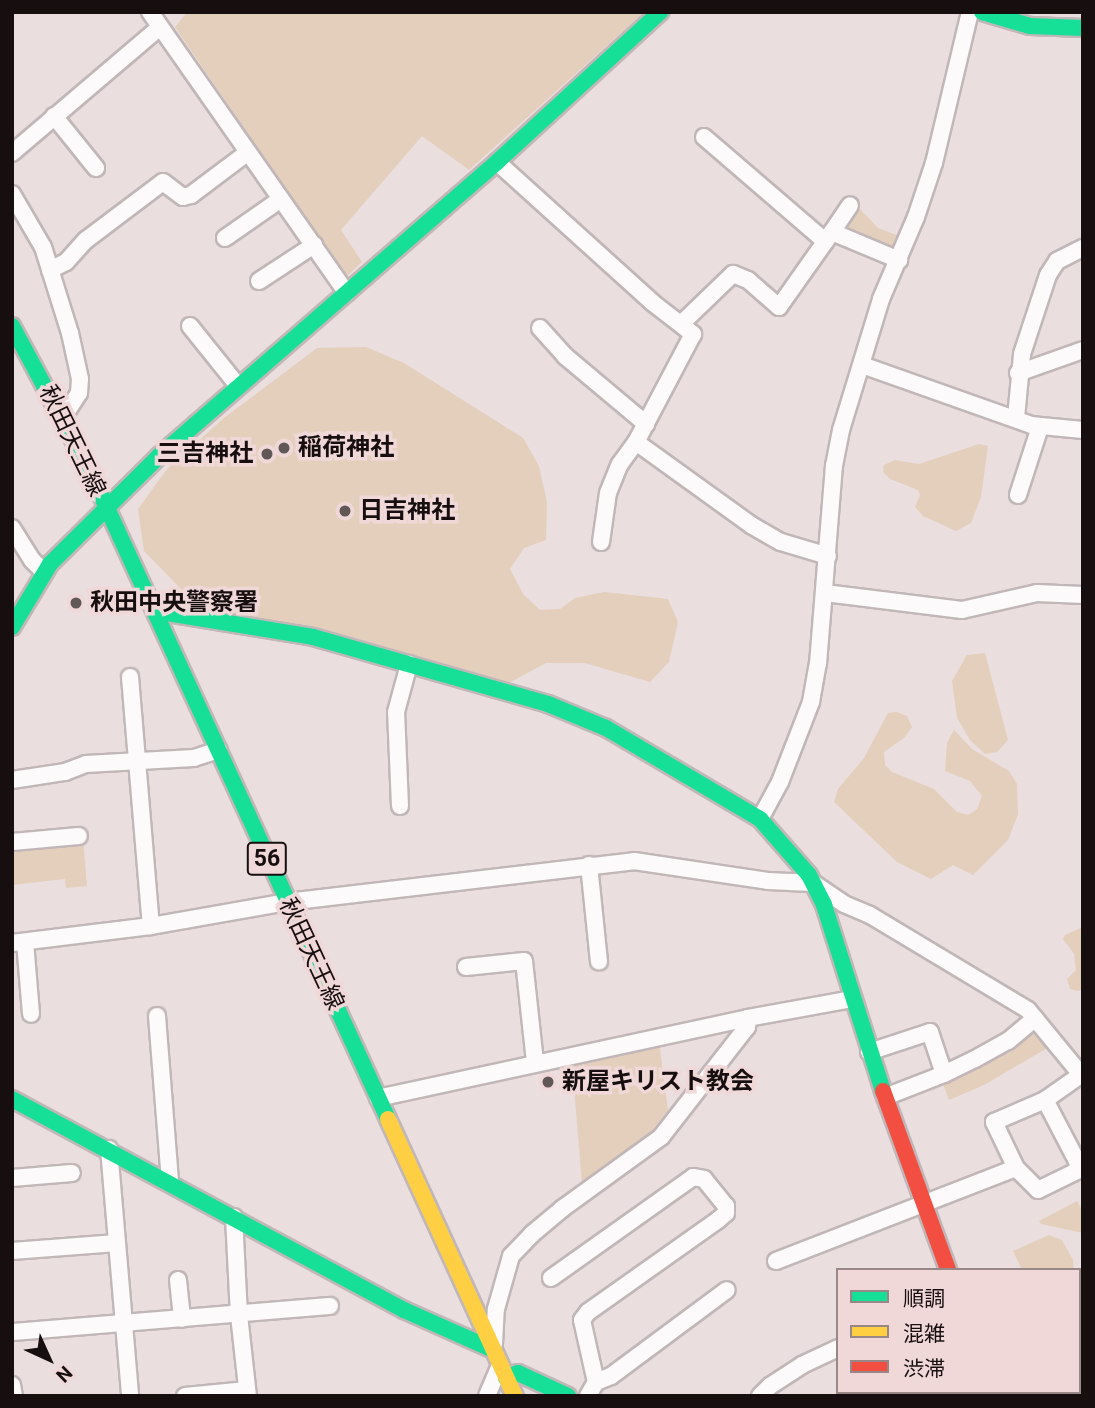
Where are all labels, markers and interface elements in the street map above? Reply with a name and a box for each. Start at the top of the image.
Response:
street label: 秋田天王線 [33,381,111,501]
place label: 稲荷神社 [298,434,394,462]
place label: 三吉神社 [157,440,253,468]
marker: 稲荷神社 [276,440,292,456]
marker: 三吉神社 [259,446,275,462]
place label: 日吉神社 [359,497,455,525]
marker: 日吉神社 [337,503,353,519]
place label: 秋田中央警察署 [90,589,258,617]
marker: 秋田中央警察署 [68,595,84,611]
road number: 56 [246,839,288,878]
street label: 秋田天王線 [273,894,349,1014]
place label: 新屋キリスト教会 [562,1068,754,1096]
marker: 新屋キリスト教会 [540,1074,556,1090]
legend [836,1268,1081,1394]
text: 順調 [903,1287,945,1311]
text: 混雑 [903,1322,945,1346]
north arrow [14,1324,84,1394]
text: 渋滞 [903,1357,945,1381]
text: N [51,1361,77,1387]

